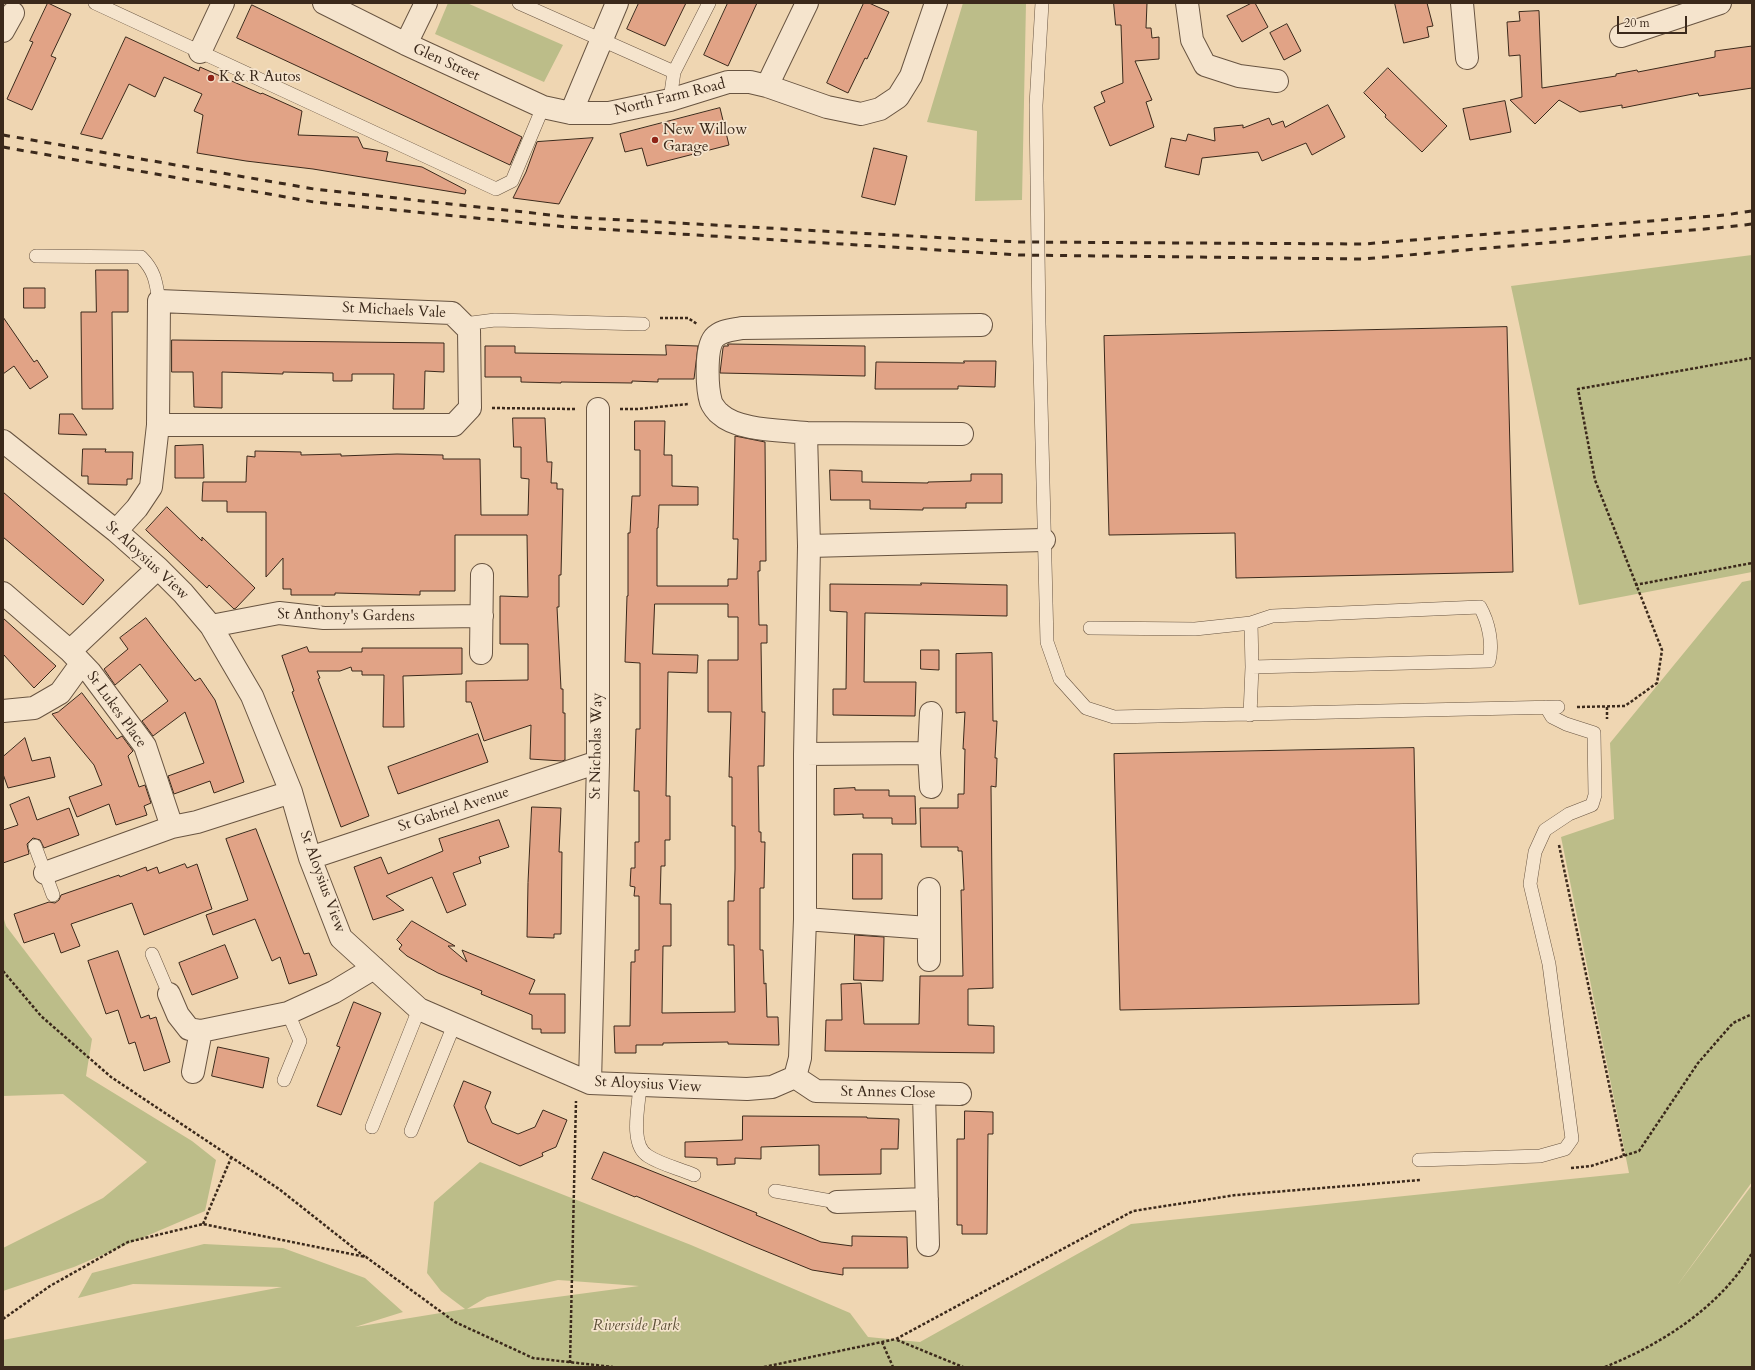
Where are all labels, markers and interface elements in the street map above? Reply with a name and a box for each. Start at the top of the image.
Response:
scale bar [1619,8,1689,34]
text: 20 m [1624,15,1650,31]
street label: Glen Street [410,40,482,86]
place label: K & R Autos [219,69,301,87]
marker: K & R Autos [206,73,216,83]
street label: North Farm Road [613,76,727,120]
place label: New Willow Garage [663,122,747,157]
marker: New Willow Garage [650,135,660,145]
street label: St Michaels Vale [342,299,446,323]
street label: St Aloysius View [102,518,192,604]
street label: St Anthony's Gardens [277,606,415,626]
street label: St Lukes Place [82,668,150,752]
street label: St Nicholas Way [587,692,607,800]
street label: St Gabriel Avenue [396,784,512,836]
street label: St Aloysius View [295,828,349,936]
street label: St Aloysius View [594,1073,702,1097]
street label: St Annes Close [840,1083,936,1103]
park label: Riverside Park [593,1318,679,1336]

